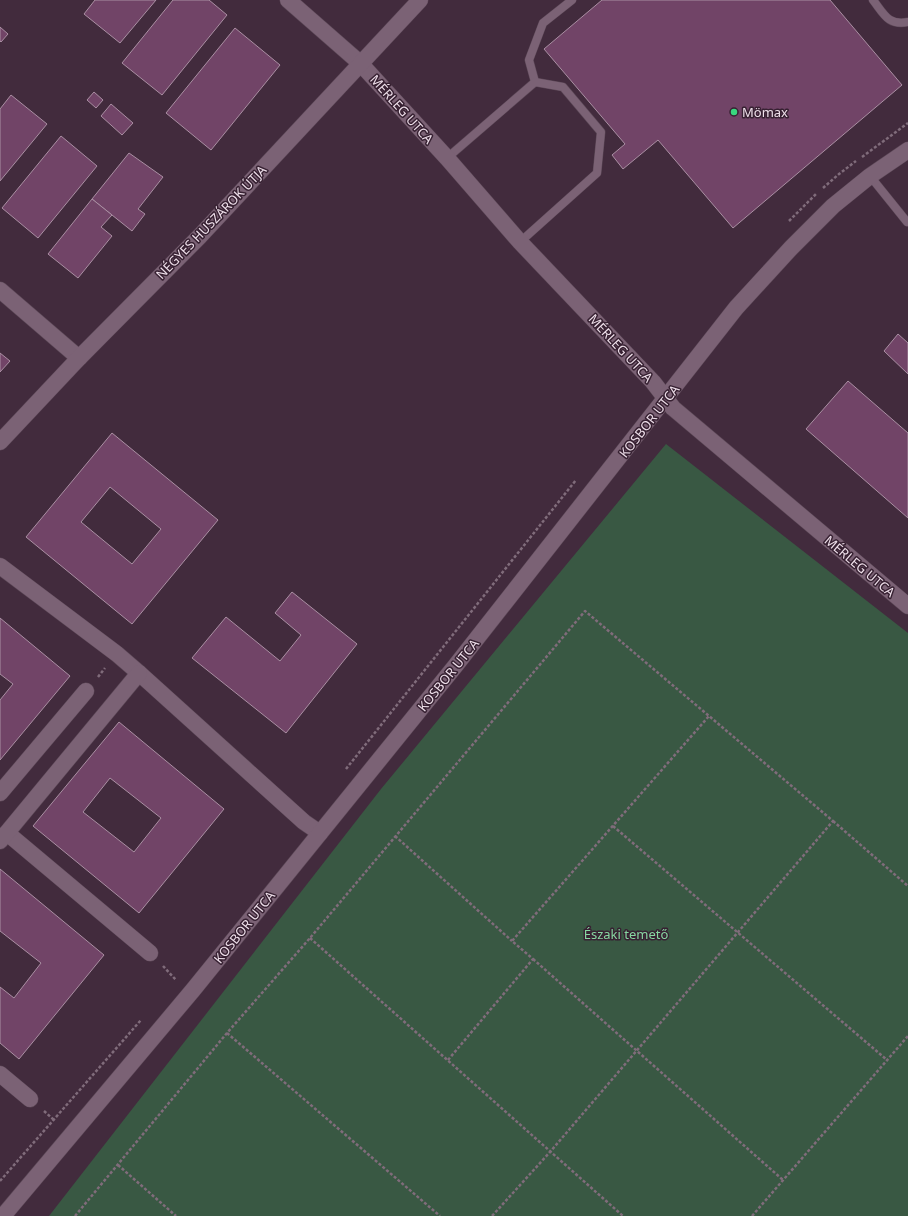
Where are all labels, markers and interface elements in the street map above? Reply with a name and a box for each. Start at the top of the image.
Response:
street label: MÉRLEG UTCA [366,71,438,148]
place label: Mömax [742,103,788,121]
marker: Mömax [729,107,739,117]
street label: NÉGYES HUSZÁROK ÚTJA [152,161,271,283]
street label: MÉRLEG UTCA [585,310,658,386]
street label: KOSBOR UTCA [615,380,684,461]
street label: MÉRLEG UTCA [821,531,900,601]
street label: KOSBOR UTCA [413,635,483,715]
street label: KOSBOR UTCA [209,887,279,967]
park label: Északi temető [584,925,668,943]

